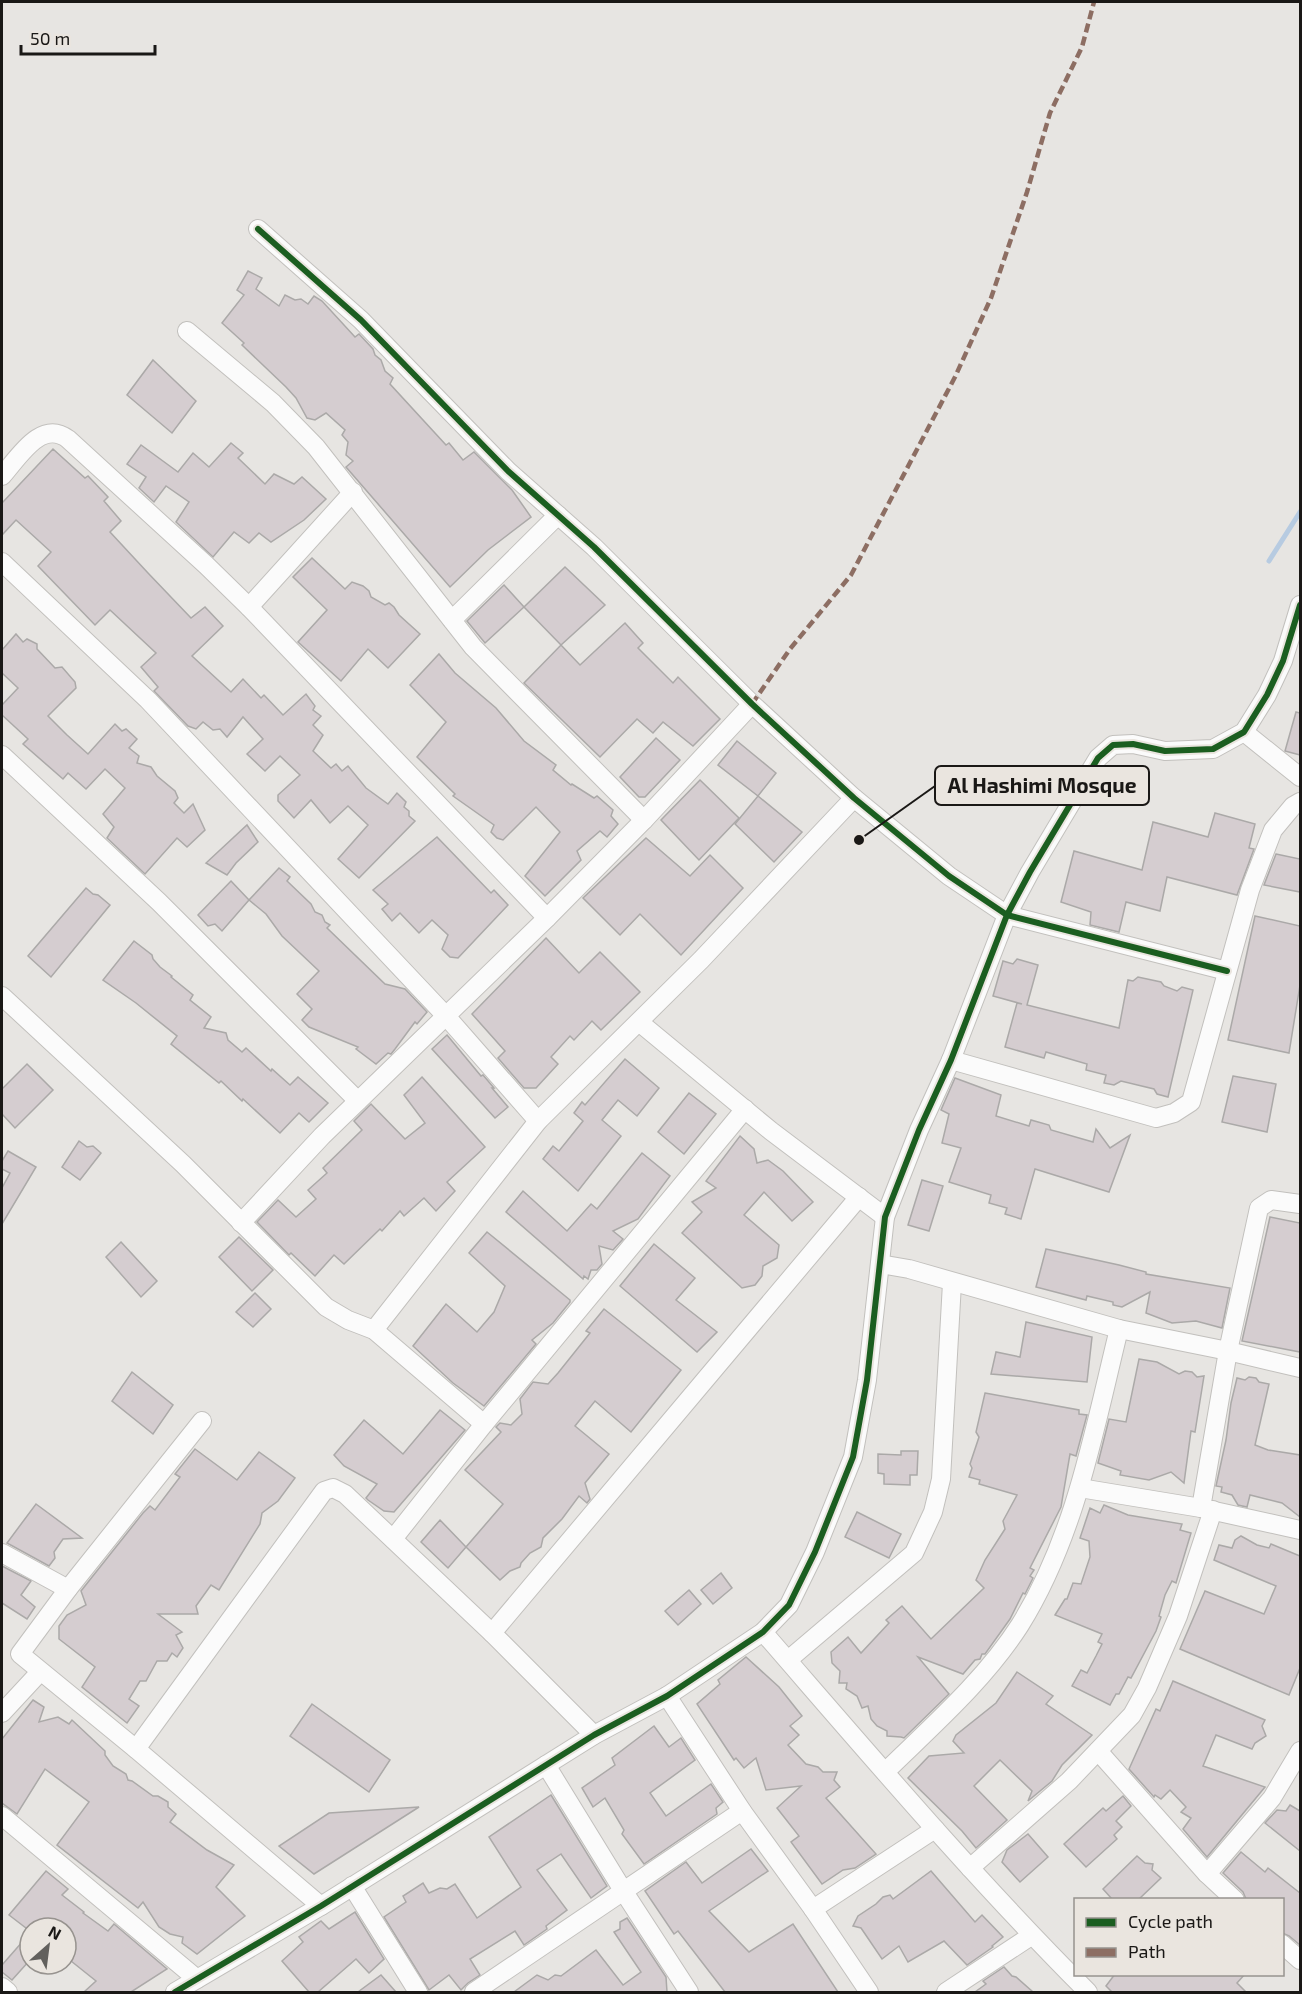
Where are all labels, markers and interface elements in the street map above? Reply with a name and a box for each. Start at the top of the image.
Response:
scale bar [21,18,154,56]
text: 50 m [30,27,70,49]
callout: Al Hashimi Mosque [935,766,1149,805]
text: Al Hashimi Mosque [947,772,1137,797]
legend [1074,1898,1284,1976]
text: Cycle path [1128,1910,1213,1932]
north arrow [18,1916,78,1976]
text: N [46,1921,65,1943]
text: Path [1128,1940,1166,1962]

